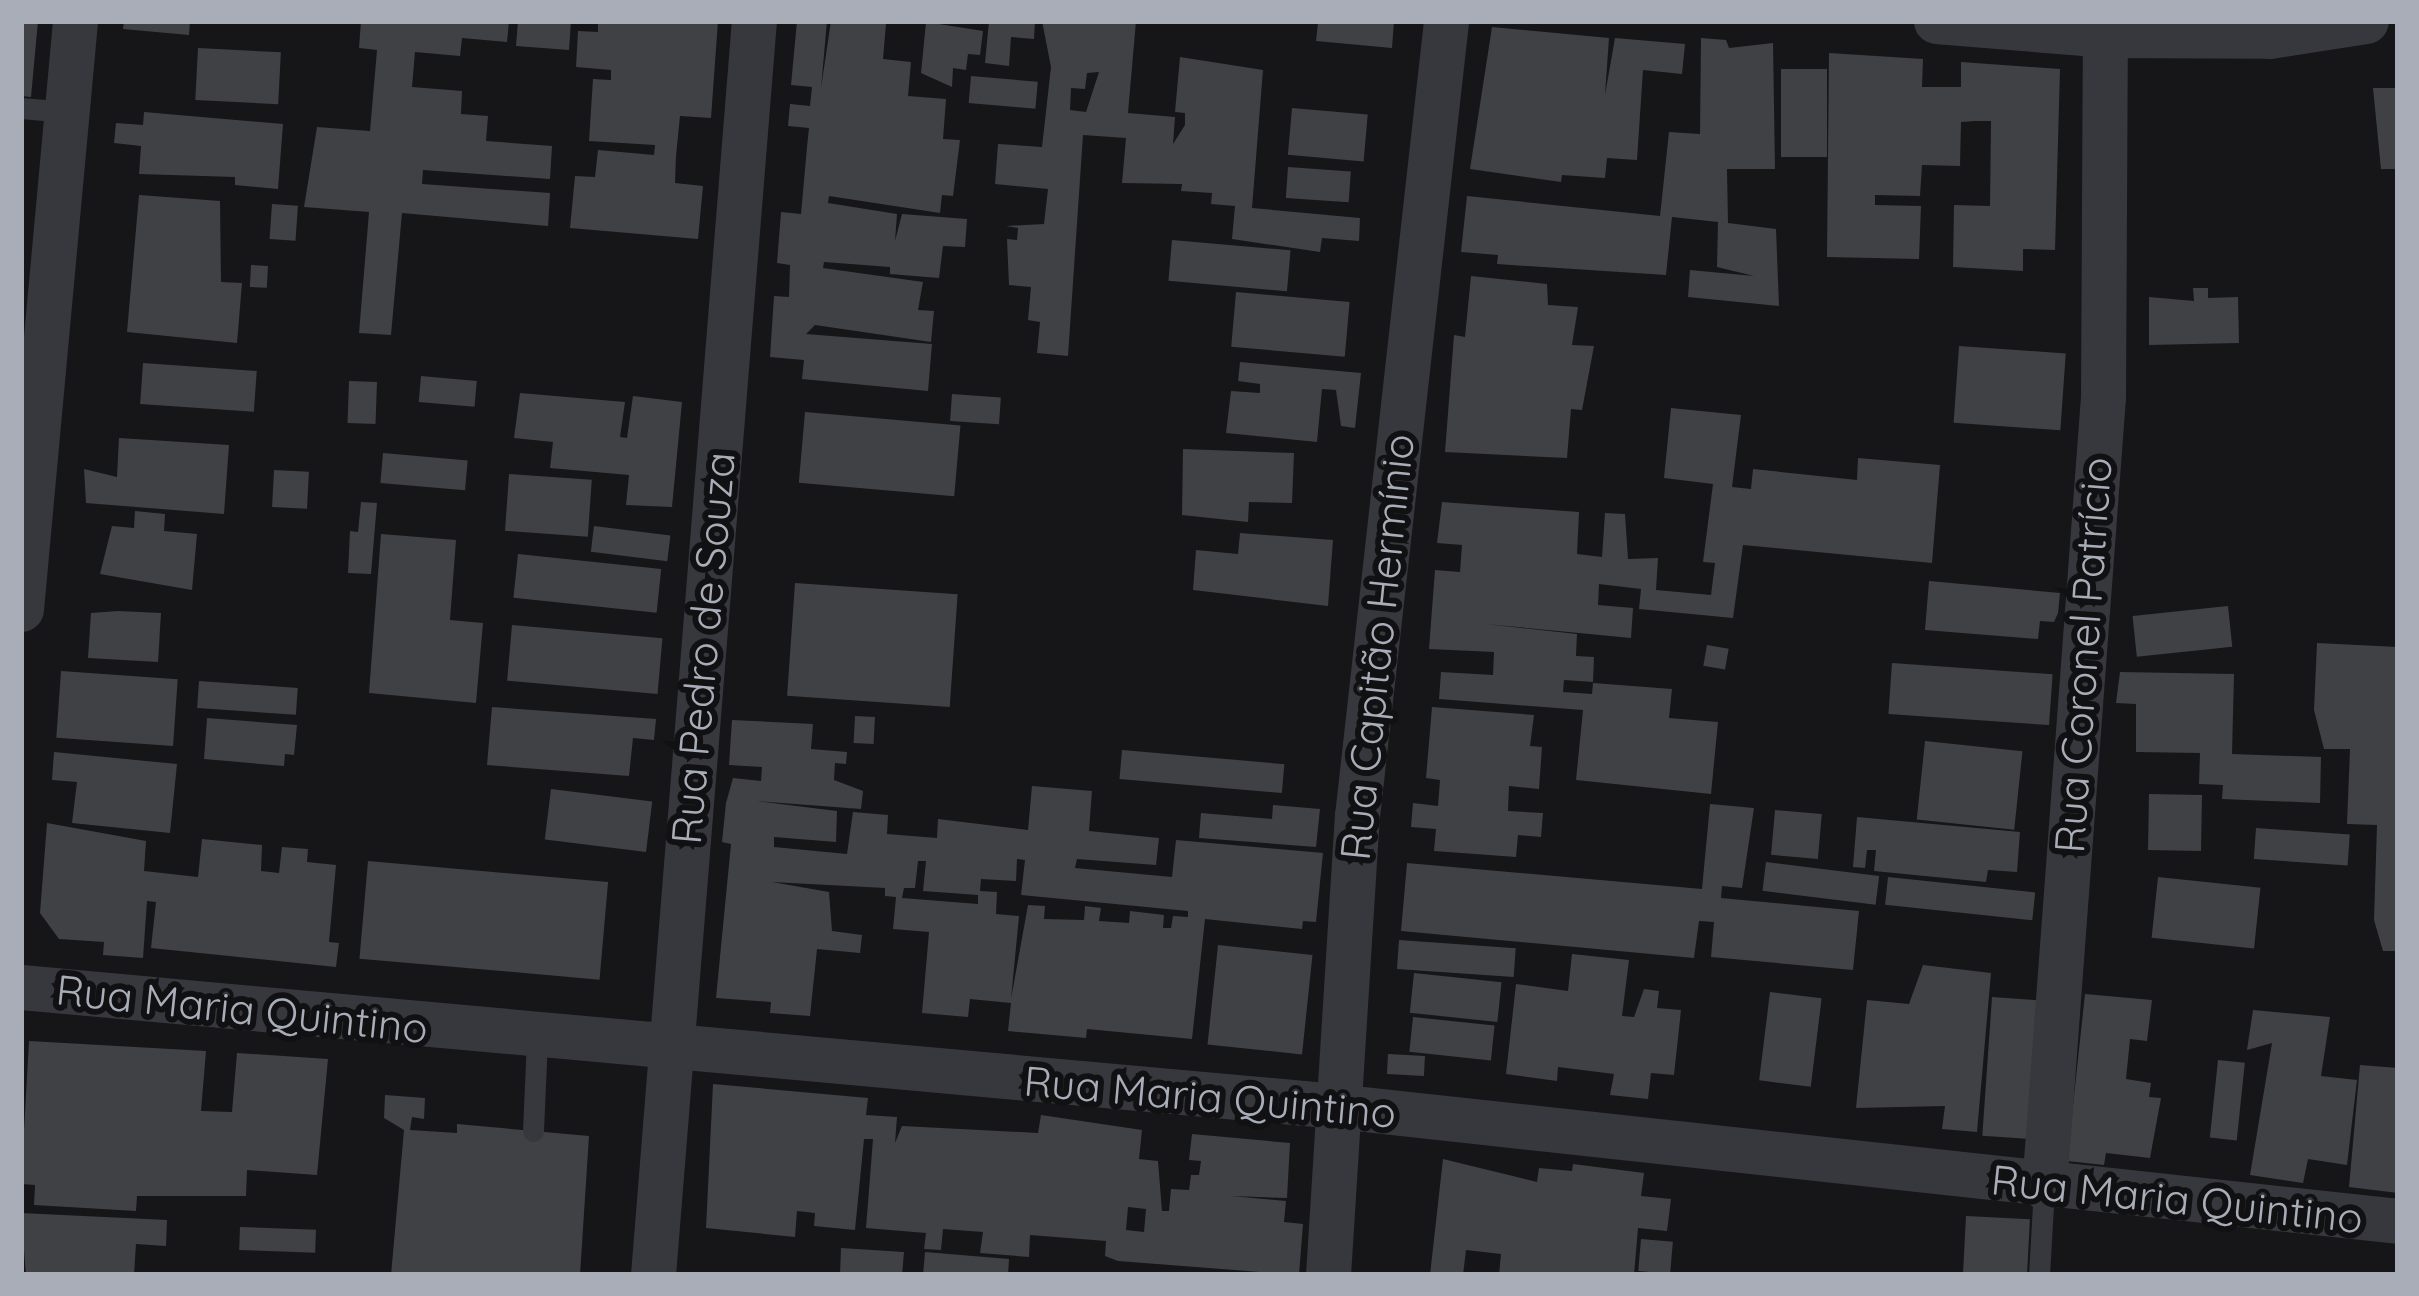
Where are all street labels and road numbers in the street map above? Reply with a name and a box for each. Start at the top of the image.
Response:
street label: Rua Capitão Hermínio [1330,431,1424,863]
street label: Rua Pedro de Souza [661,450,745,846]
street label: Rua Coronel Patrício [2044,455,2122,855]
street label: Rua Maria Quintino [54,964,430,1054]
street label: Rua Maria Quintino [1022,1056,1398,1138]
street label: Rua Maria Quintino [1989,1154,2365,1244]

